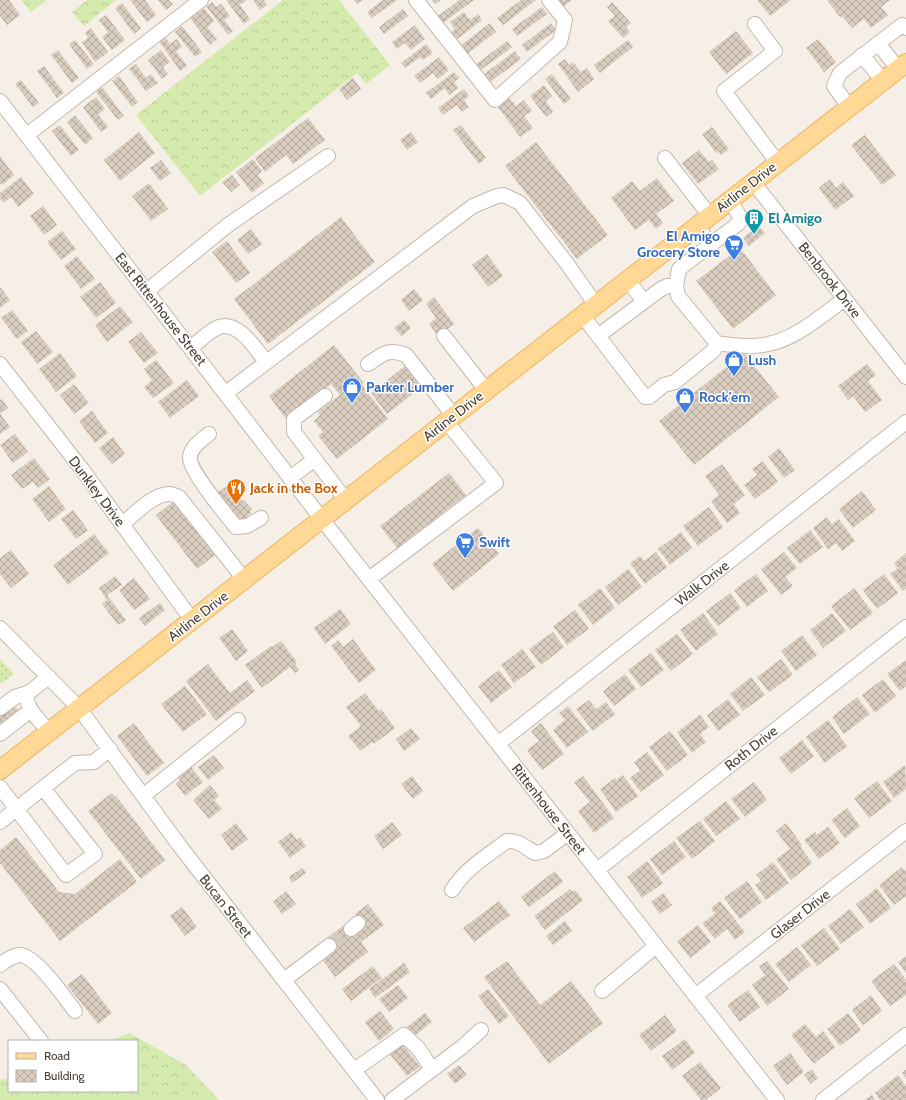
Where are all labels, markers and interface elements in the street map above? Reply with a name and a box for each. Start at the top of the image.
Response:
street label: Airline Drive [712,158,780,216]
building icon: El Amigo [743,207,765,235]
place label: El Amigo [768,209,822,227]
place label: El Amigo Grocery Store [637,227,720,261]
supermarket icon: El Amigo Grocery Store [723,233,745,261]
street label: Benbrook Drive [795,238,865,322]
street label: East Rittenhouse Street [111,249,211,369]
shop icon: Lush [723,349,745,377]
place label: Lush [748,351,776,369]
shop icon: Parker Lumber [341,376,363,404]
place label: Parker Lumber [366,378,454,396]
shop icon: Rock'em [674,386,696,414]
street label: Airline Drive [419,387,487,445]
place label: Rock'em [699,388,750,406]
street label: Dunkley Drive [65,452,129,530]
restaurant icon: Jack in the Box [225,477,247,505]
place label: Jack in the Box [249,479,338,497]
supermarket icon: Swift [454,531,476,559]
place label: Swift [479,533,510,551]
street label: Walk Drive [671,556,733,610]
street label: Airline Drive [164,587,232,645]
street label: Roth Drive [721,722,781,774]
street label: Rittenhouse Street [508,760,590,858]
street label: Bucan Street [196,871,257,942]
street label: Glaser Drive [766,885,834,943]
legend [8,1040,138,1092]
text: Road [44,1048,70,1063]
text: Building [44,1068,86,1083]

